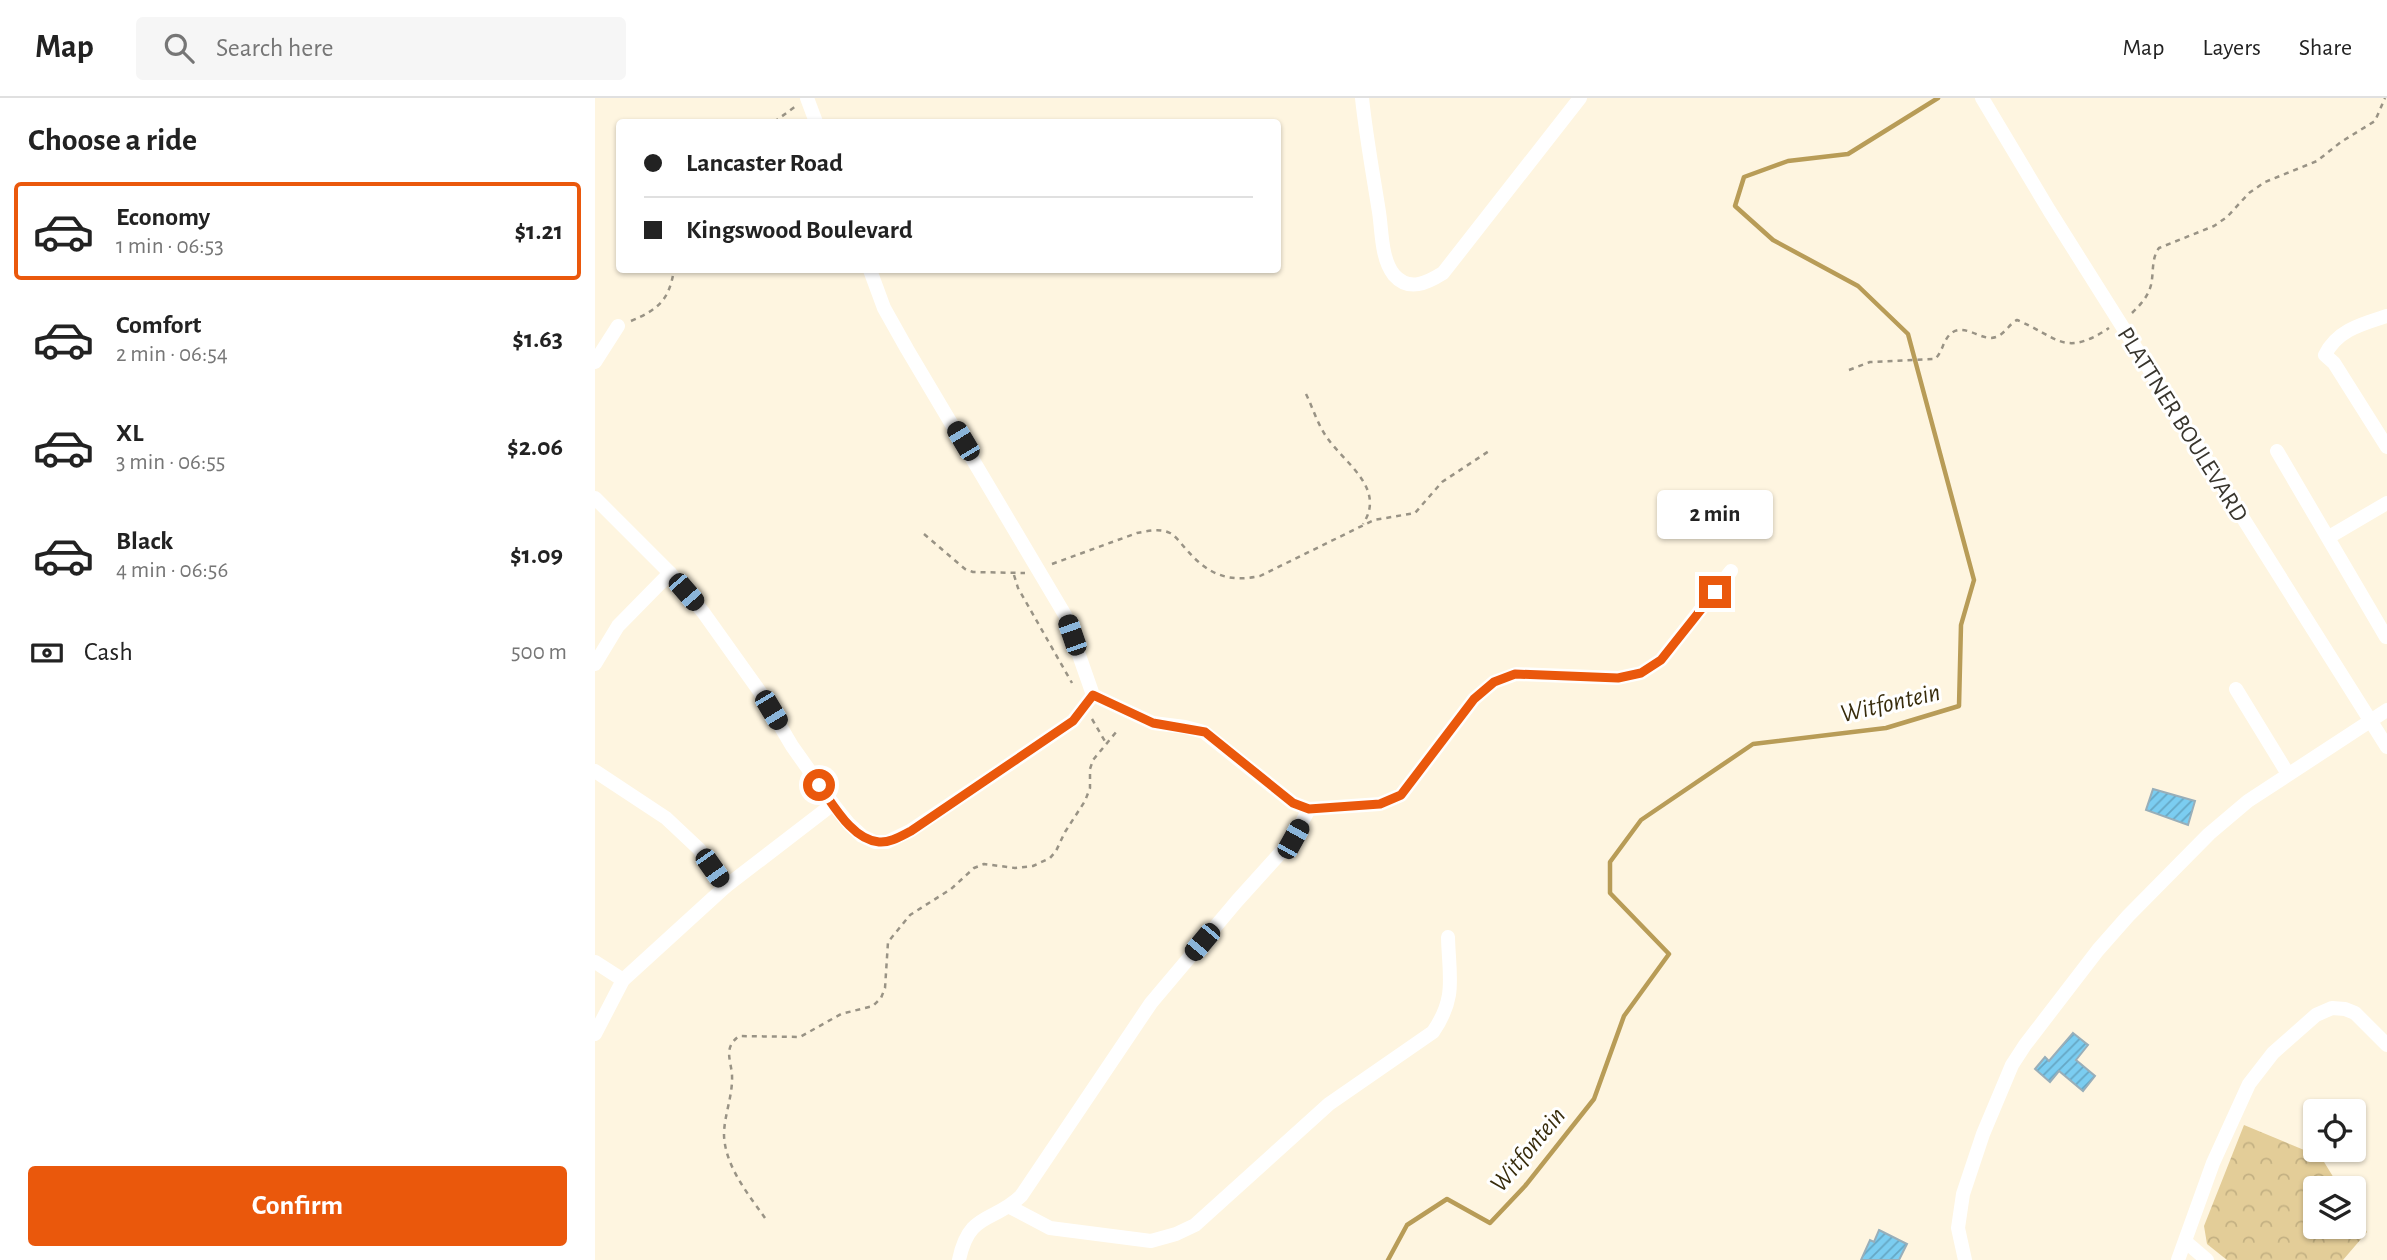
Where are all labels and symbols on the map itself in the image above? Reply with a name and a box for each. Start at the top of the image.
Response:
street label: PLATTNER BOULEVARD [2113,323,2252,526]
car [944,418,983,464]
callout: 2 min [1657,490,1773,540]
car [665,569,708,615]
route end [1699,576,1731,608]
car [1056,612,1089,658]
water label: Witfontein [1838,679,1943,727]
car [752,687,791,733]
route start [803,769,835,801]
car [1274,816,1313,862]
car [692,845,733,891]
car [1181,919,1224,965]
water label: Witfontein [1485,1102,1570,1197]

